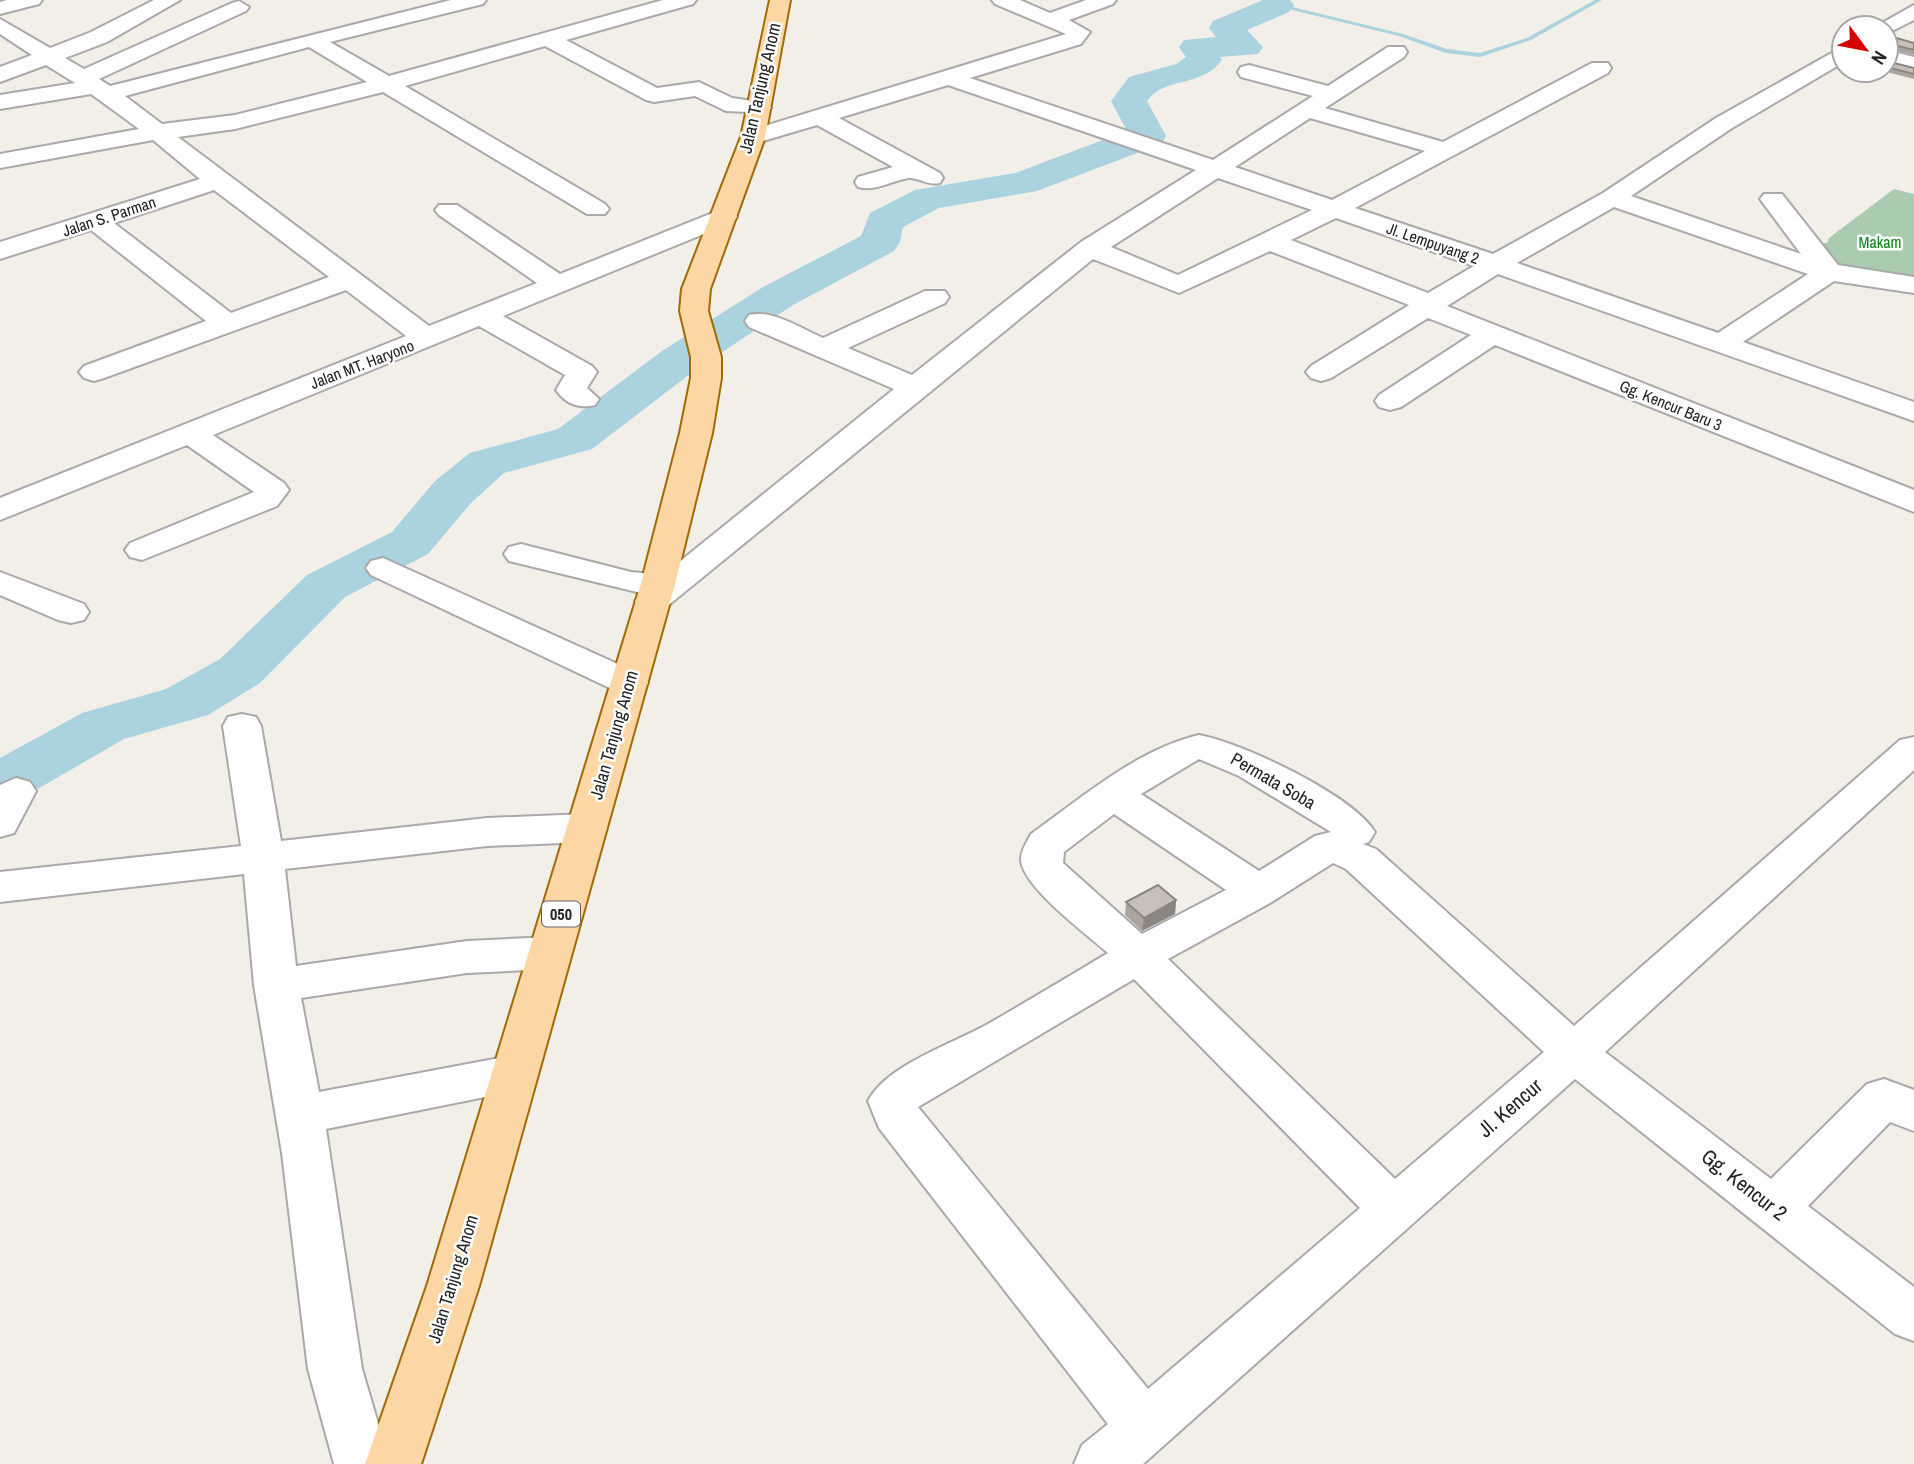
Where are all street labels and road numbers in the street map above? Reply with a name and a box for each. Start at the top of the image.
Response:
street label: Jalan Tanjung Anom [732,20,787,155]
street label: Jalan S. Parman [59,191,159,241]
street label: Jl. Lempuyang 2 [1384,217,1482,269]
street label: Jalan MT. Haryono [307,334,417,394]
street label: Gg. Kencur Baru 3 [1616,374,1726,436]
street label: Jalan Tanjung Anom [583,668,644,802]
street label: Permata Soba [1226,746,1320,815]
road number: 050 [542,902,580,926]
street label: Jl. Kencur [1471,1071,1548,1144]
street label: Gg. Kencur 2 [1695,1142,1793,1227]
street label: Jalan Tanjung Anom [421,1212,484,1346]

